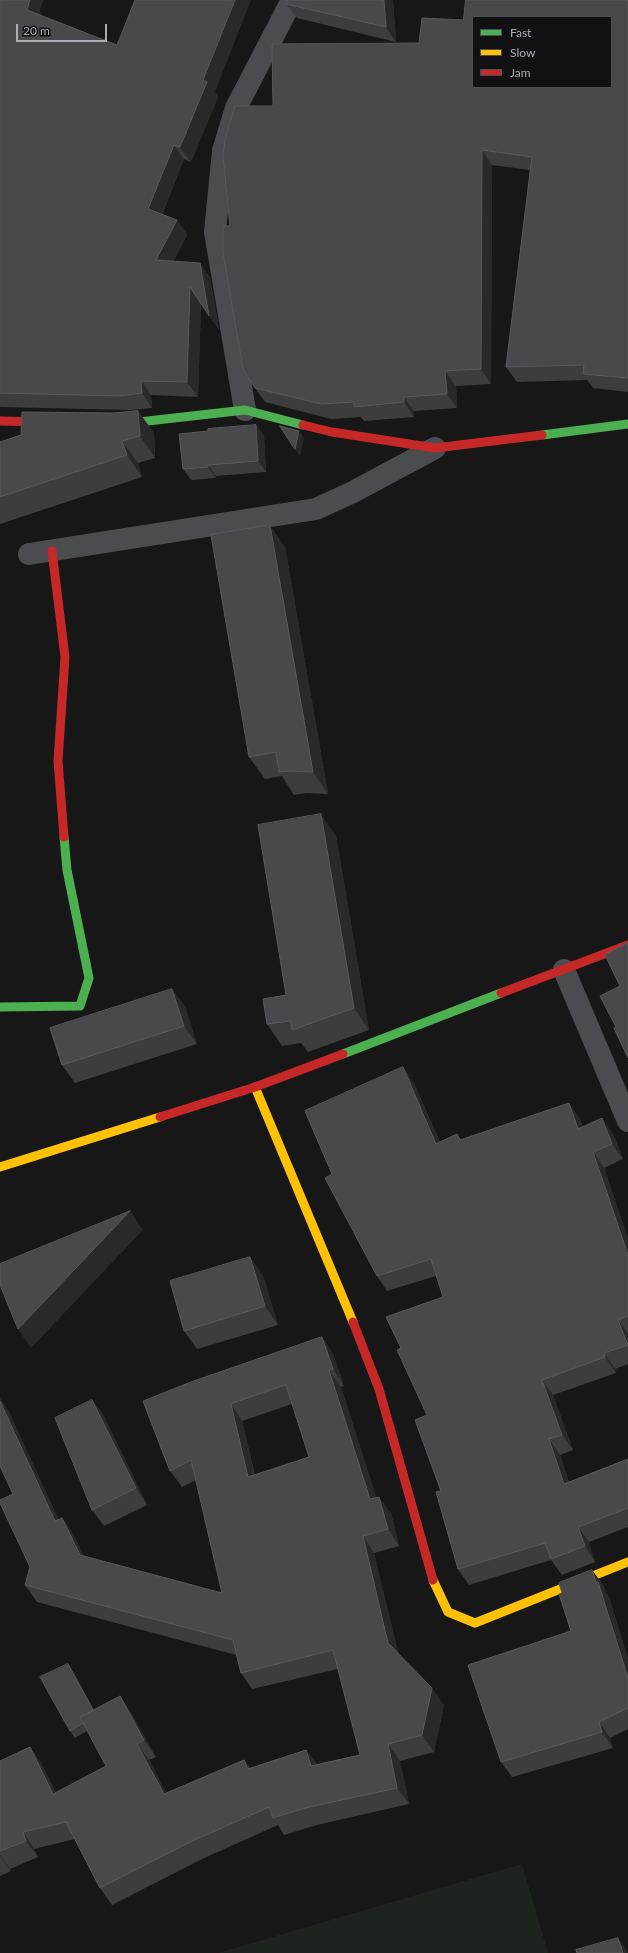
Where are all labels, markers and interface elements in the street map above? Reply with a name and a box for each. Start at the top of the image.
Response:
scale bar [18,16,109,42]
legend [472,16,612,88]
text: 20 m [23,23,50,38]
text: Fast [510,25,531,40]
text: Slow [510,45,535,60]
text: Jam [510,65,531,80]

